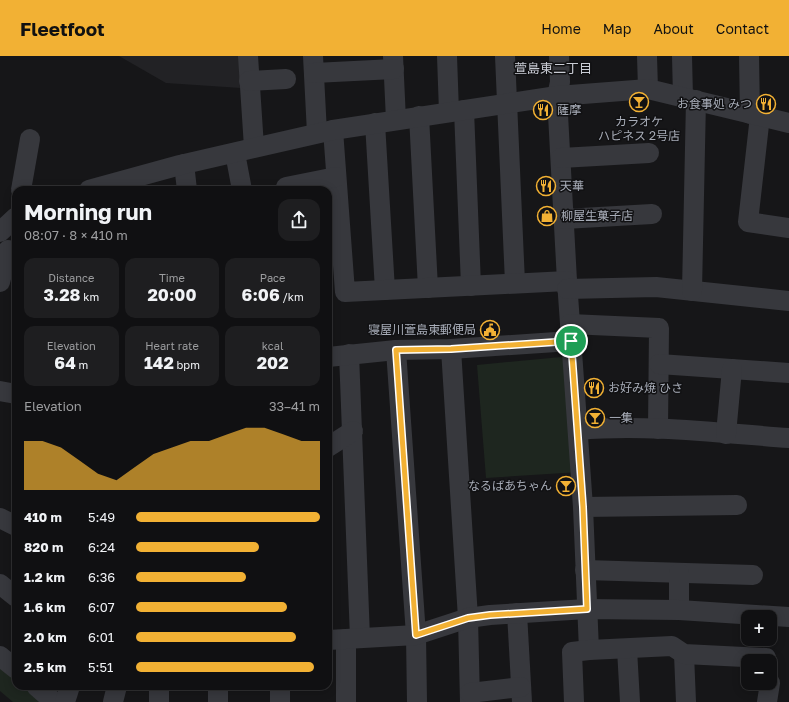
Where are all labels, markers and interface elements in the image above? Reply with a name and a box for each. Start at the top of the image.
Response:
text: Fleetfoot [20,17,105,40]
text: Home [541,20,581,37]
text: Map [603,20,631,37]
text: About [653,20,694,37]
text: Contact [716,20,769,37]
district label: 萱島東二丁目 [514,60,592,76]
bar icon: カラオケ ハピネス 2号店 [628,91,650,113]
restaurant icon: お食事処 みつ [755,93,777,115]
place label: お食事処 みつ [677,96,752,111]
restaurant icon: 薩摩 [532,99,554,121]
place label: 薩摩 [557,102,581,117]
place label: カラオケ ハピネス 2号店 [598,114,680,143]
restaurant icon: 天華 [535,175,557,197]
place label: 天華 [560,178,584,193]
text: Morning run [24,198,152,225]
button: share [278,199,320,241]
shop icon: 柳屋生菓子店 [536,205,558,227]
place label: 柳屋生菓子店 [561,208,633,223]
text: 08:07 · 8 × 410 m [24,227,128,243]
text: Distance [48,271,94,284]
text: Time [159,271,185,284]
text: Pace [260,271,286,284]
text: 3.28 [43,284,81,305]
text: 20:00 [148,284,196,305]
text: 6:06 [242,284,280,305]
text: km [81,290,99,303]
text: /km [280,290,304,303]
public building icon: 寝屋川萱島東郵便局 [479,319,501,341]
place label: 寝屋川萱島東郵便局 [368,322,476,337]
pin [554,324,588,358]
icon: arrive [560,330,582,352]
text: Elevation [47,339,96,352]
text: Heart rate [145,339,199,352]
text: kcal [262,339,284,352]
text: 64 [54,352,76,373]
text: 142 [144,352,174,373]
text: 202 [257,352,289,373]
text: m [76,358,88,371]
text: bpm [174,358,200,371]
restaurant icon: お好み焼 ひさ [583,377,605,399]
place label: お好み焼 ひさ [608,380,683,395]
text: Elevation [24,398,82,414]
text: 33–41 m [269,398,320,414]
bar icon: 一集 [584,407,606,429]
place label: 一集 [609,410,633,425]
bar icon: なるばあちゃん [555,475,577,497]
place label: なるばあちゃん [468,478,552,493]
text: 410 m [24,509,62,525]
text: 5:49 [88,509,115,525]
text: 820 m [24,539,63,555]
text: 6:24 [88,539,115,555]
text: 1.2 km [24,569,65,585]
text: 6:36 [88,569,115,585]
text: 1.6 km [24,599,65,615]
text: 6:07 [88,599,115,615]
map controls [741,610,777,690]
button: + [741,610,777,646]
text: 2.0 km [24,629,67,645]
text: 6:01 [88,629,114,645]
button: − [741,654,777,690]
text: 2.5 km [24,659,66,675]
text: 5:51 [88,659,113,675]

